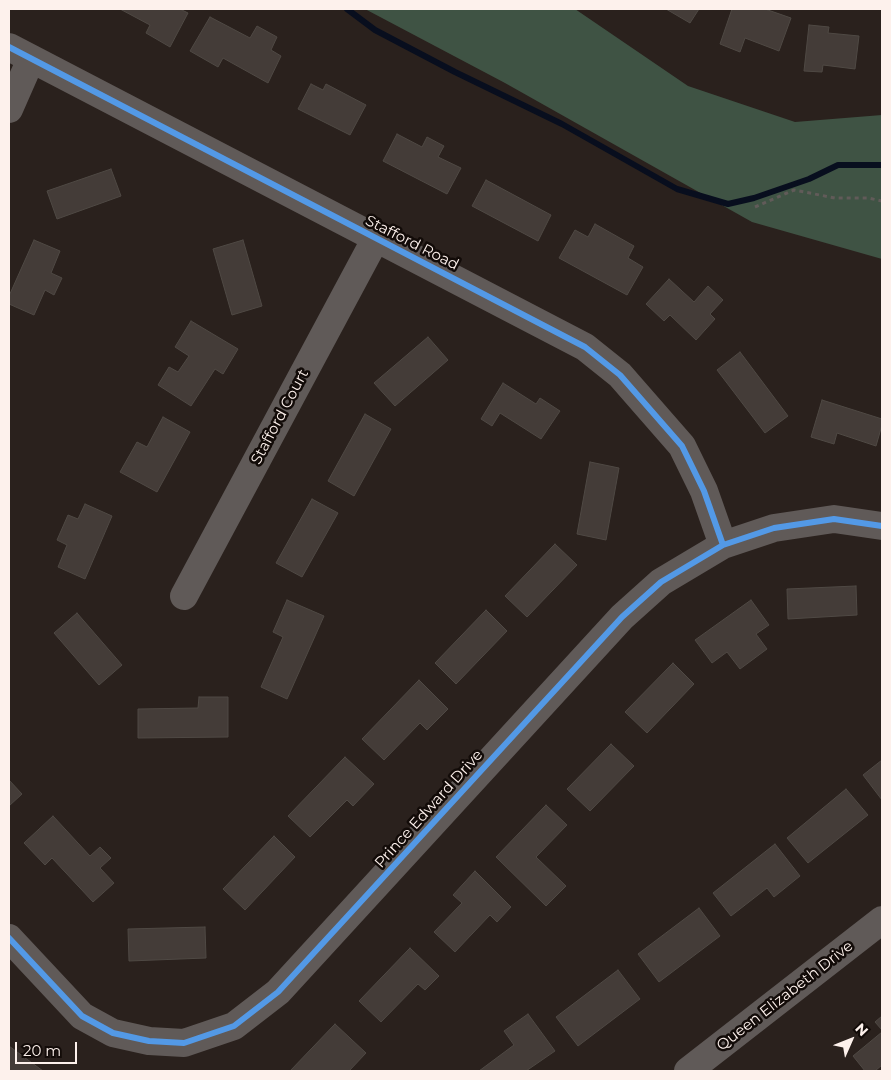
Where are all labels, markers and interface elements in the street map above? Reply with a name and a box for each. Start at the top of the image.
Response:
street label: Stafford Road [362,212,462,274]
street label: Stafford Court [247,366,313,468]
street label: Prince Edward Drive [371,746,487,872]
street label: Queen Elizabeth Drive [713,937,857,1055]
north arrow [826,1015,876,1065]
text: N [851,1019,872,1040]
scale bar [18,1032,80,1064]
text: 20 m [23,1041,61,1060]

